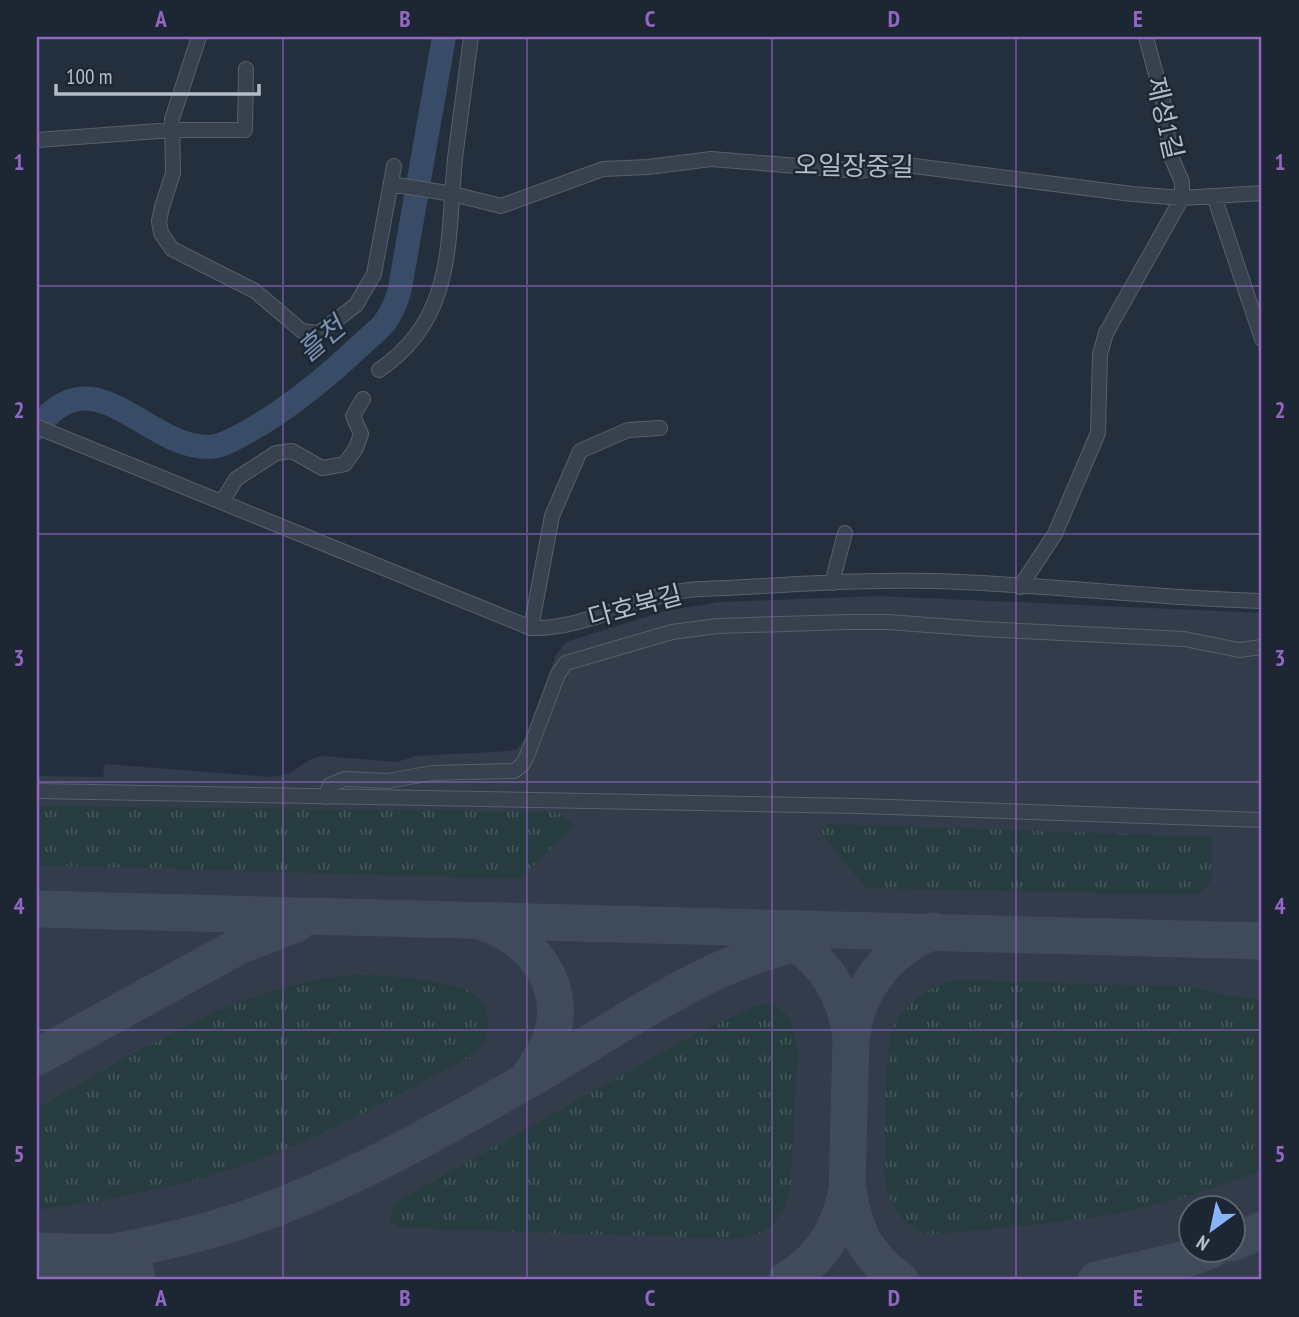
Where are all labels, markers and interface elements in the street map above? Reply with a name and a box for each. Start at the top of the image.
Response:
text: A [154,4,167,33]
text: B [399,4,411,33]
text: C [645,4,656,33]
text: D [888,4,900,33]
text: E [1133,4,1143,33]
scale bar [56,52,259,96]
text: 100 m [66,63,112,90]
street label: 제성1길 [1140,74,1191,162]
text: 1 [14,147,25,176]
text: 1 [1275,147,1286,176]
street label: 오일장중길 [794,148,914,183]
water label: 흘천 [289,306,355,369]
text: 2 [14,395,25,424]
text: 2 [1275,395,1286,424]
street label: 다호북길 [584,577,685,634]
text: 3 [14,643,25,672]
text: 3 [1275,643,1286,672]
text: 4 [14,891,25,920]
text: 4 [1275,891,1286,920]
text: 5 [14,1139,25,1168]
text: 5 [1275,1139,1286,1168]
north arrow [1176,1194,1246,1264]
text: N [1192,1230,1214,1256]
text: A [154,1283,167,1312]
text: B [399,1283,411,1312]
text: C [645,1283,656,1312]
text: D [888,1283,900,1312]
text: E [1133,1283,1143,1312]

